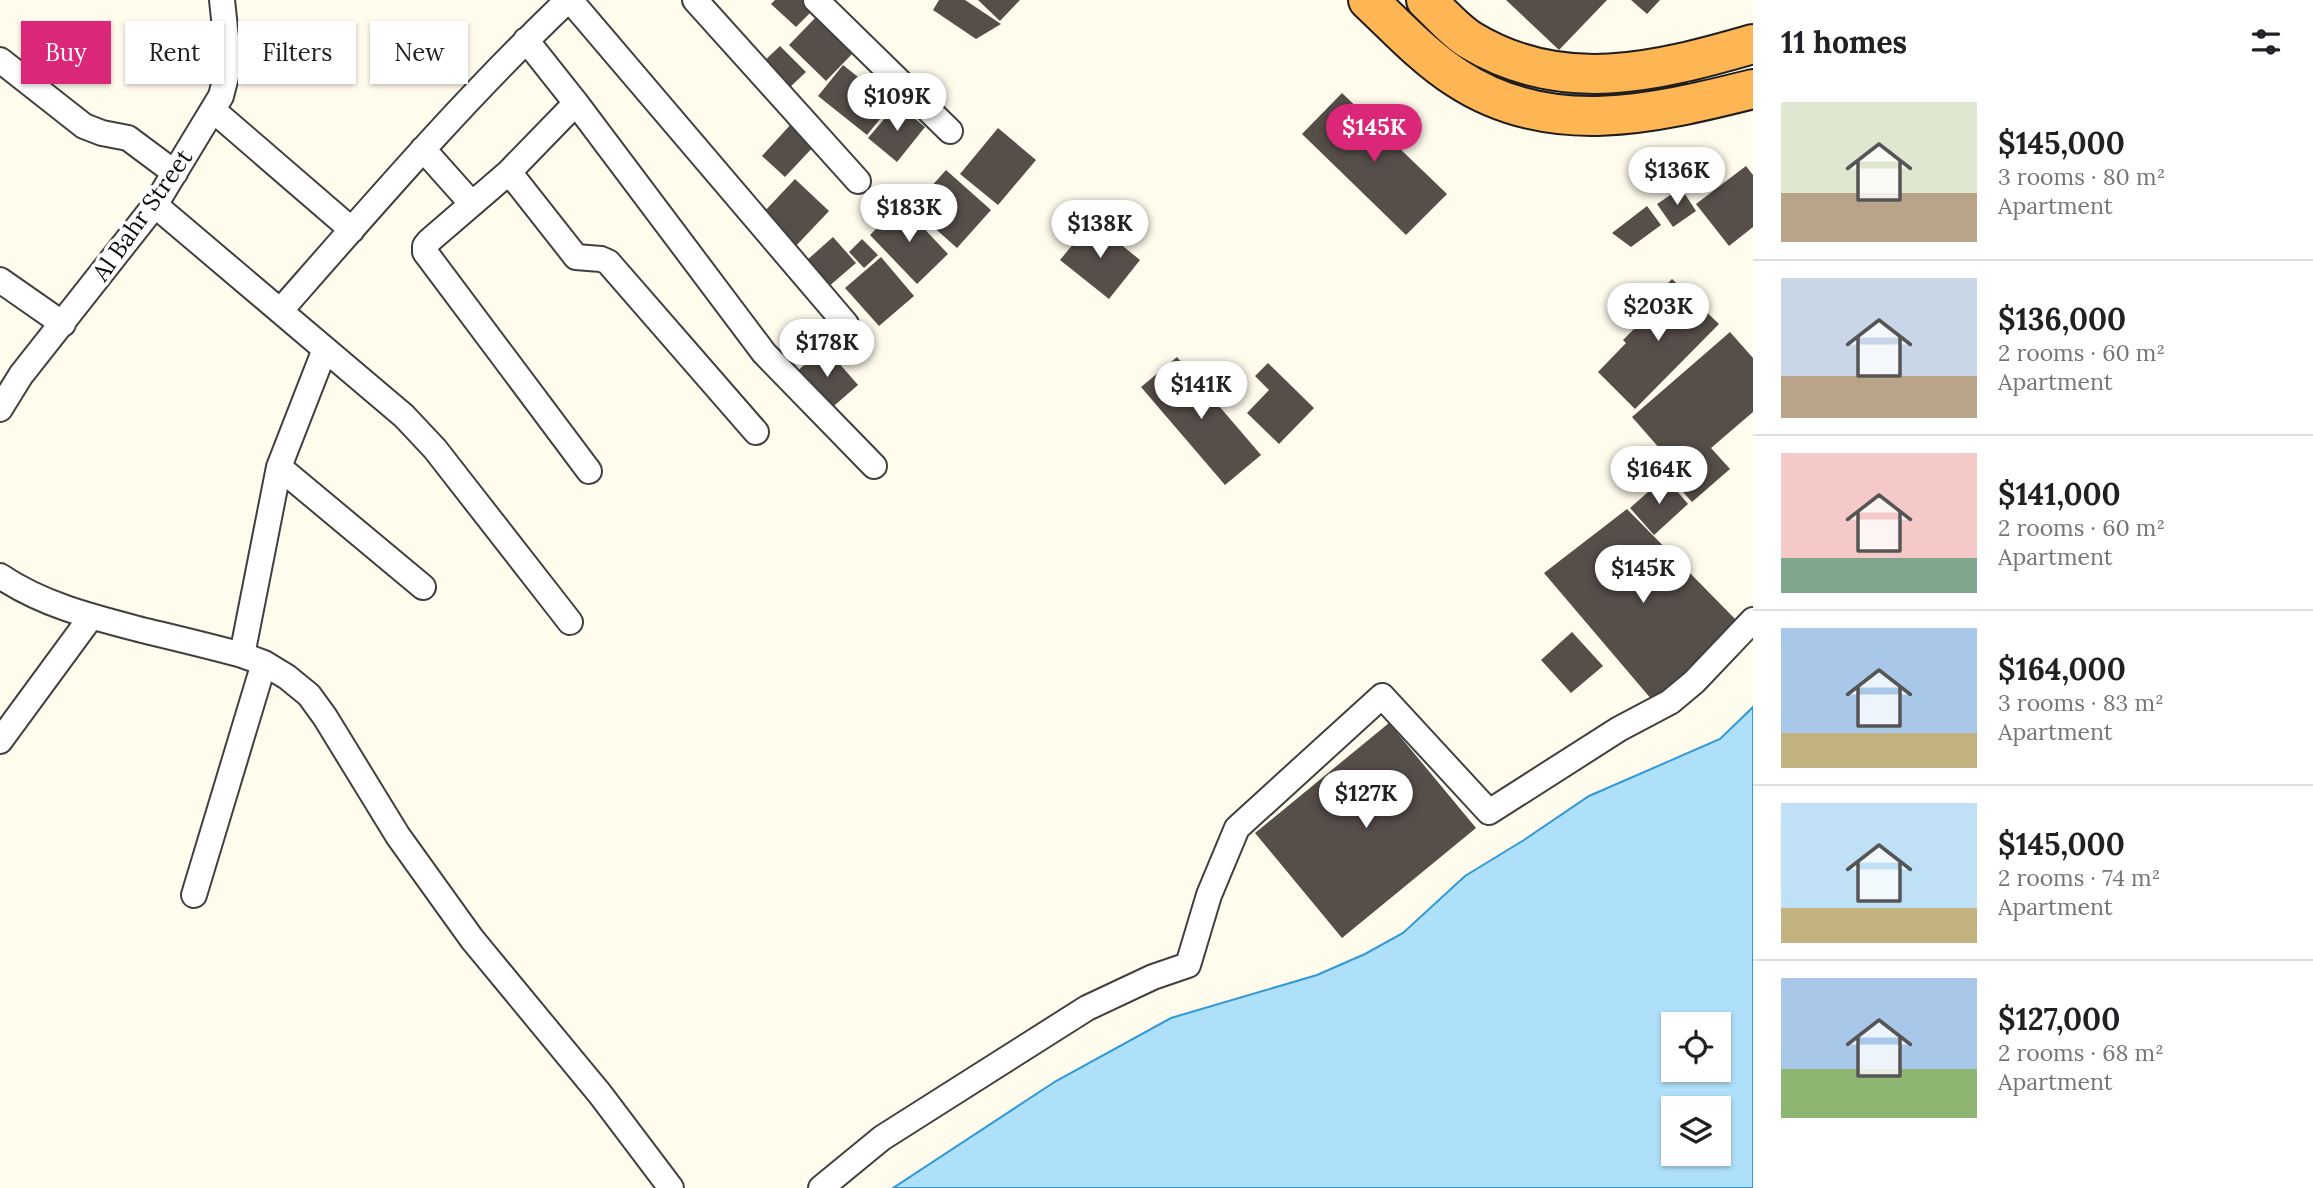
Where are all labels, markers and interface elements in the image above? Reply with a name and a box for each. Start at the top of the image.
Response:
chip: Buy [21,21,111,84]
chip: Rent [125,21,224,84]
chip: Filters [238,21,356,84]
chip: New [370,21,468,84]
text: 11 homes [1781,23,1907,61]
icon: filters [2247,23,2285,61]
pin: $109K [848,74,946,133]
text: $109K [863,81,931,110]
pin: $145K [1325,104,1423,164]
text: $145K [1342,112,1406,141]
text: $145,000 [1998,124,2125,162]
icon: home [1837,130,1921,214]
street label: Al Bahr Street [84,142,199,288]
pin: $136K [1628,148,1726,207]
text: $136K [1644,155,1710,184]
text: 3 rooms · 80 m² [1998,162,2165,191]
pin: $183K [860,184,958,244]
text: Apartment [1998,191,2113,220]
text: $183K [876,192,942,221]
pin: $138K [1051,201,1149,260]
text: $138K [1067,208,1133,237]
pin: $203K [1609,284,1707,343]
text: $203K [1623,291,1693,320]
text: $136,000 [1998,300,2126,338]
icon: home [1837,306,1921,390]
pin: $178K [778,320,876,379]
text: $178K [795,327,859,356]
text: 2 rooms · 60 m² [1998,338,2165,367]
pin: $141K [1152,362,1250,421]
text: Apartment [1998,367,2113,396]
text: $141K [1170,369,1232,398]
pin: $164K [1610,447,1708,506]
text: $164K [1626,454,1692,483]
text: $141,000 [1998,475,2121,513]
icon: home [1837,481,1921,565]
text: 2 rooms · 60 m² [1998,513,2165,542]
text: Apartment [1998,542,2113,571]
pin: $145K [1594,546,1692,605]
text: $145K [1611,553,1675,582]
text: $164,000 [1998,650,2126,688]
icon: home [1837,656,1921,740]
text: 3 rooms · 83 m² [1998,688,2164,717]
text: Apartment [1998,717,2113,746]
pin: $127K [1317,770,1415,830]
text: $127K [1335,778,1397,807]
text: $145,000 [1998,825,2125,863]
icon: home [1837,831,1921,915]
text: 2 rooms · 74 m² [1998,863,2160,892]
text: Apartment [1998,892,2113,921]
text: $127,000 [1998,1000,2120,1038]
icon: home [1837,1006,1921,1090]
map controls [1661,1012,1731,1166]
button: locate [1661,1012,1731,1082]
text: 2 rooms · 68 m² [1998,1038,2164,1067]
text: Apartment [1998,1067,2113,1096]
button: layers [1661,1096,1731,1166]

